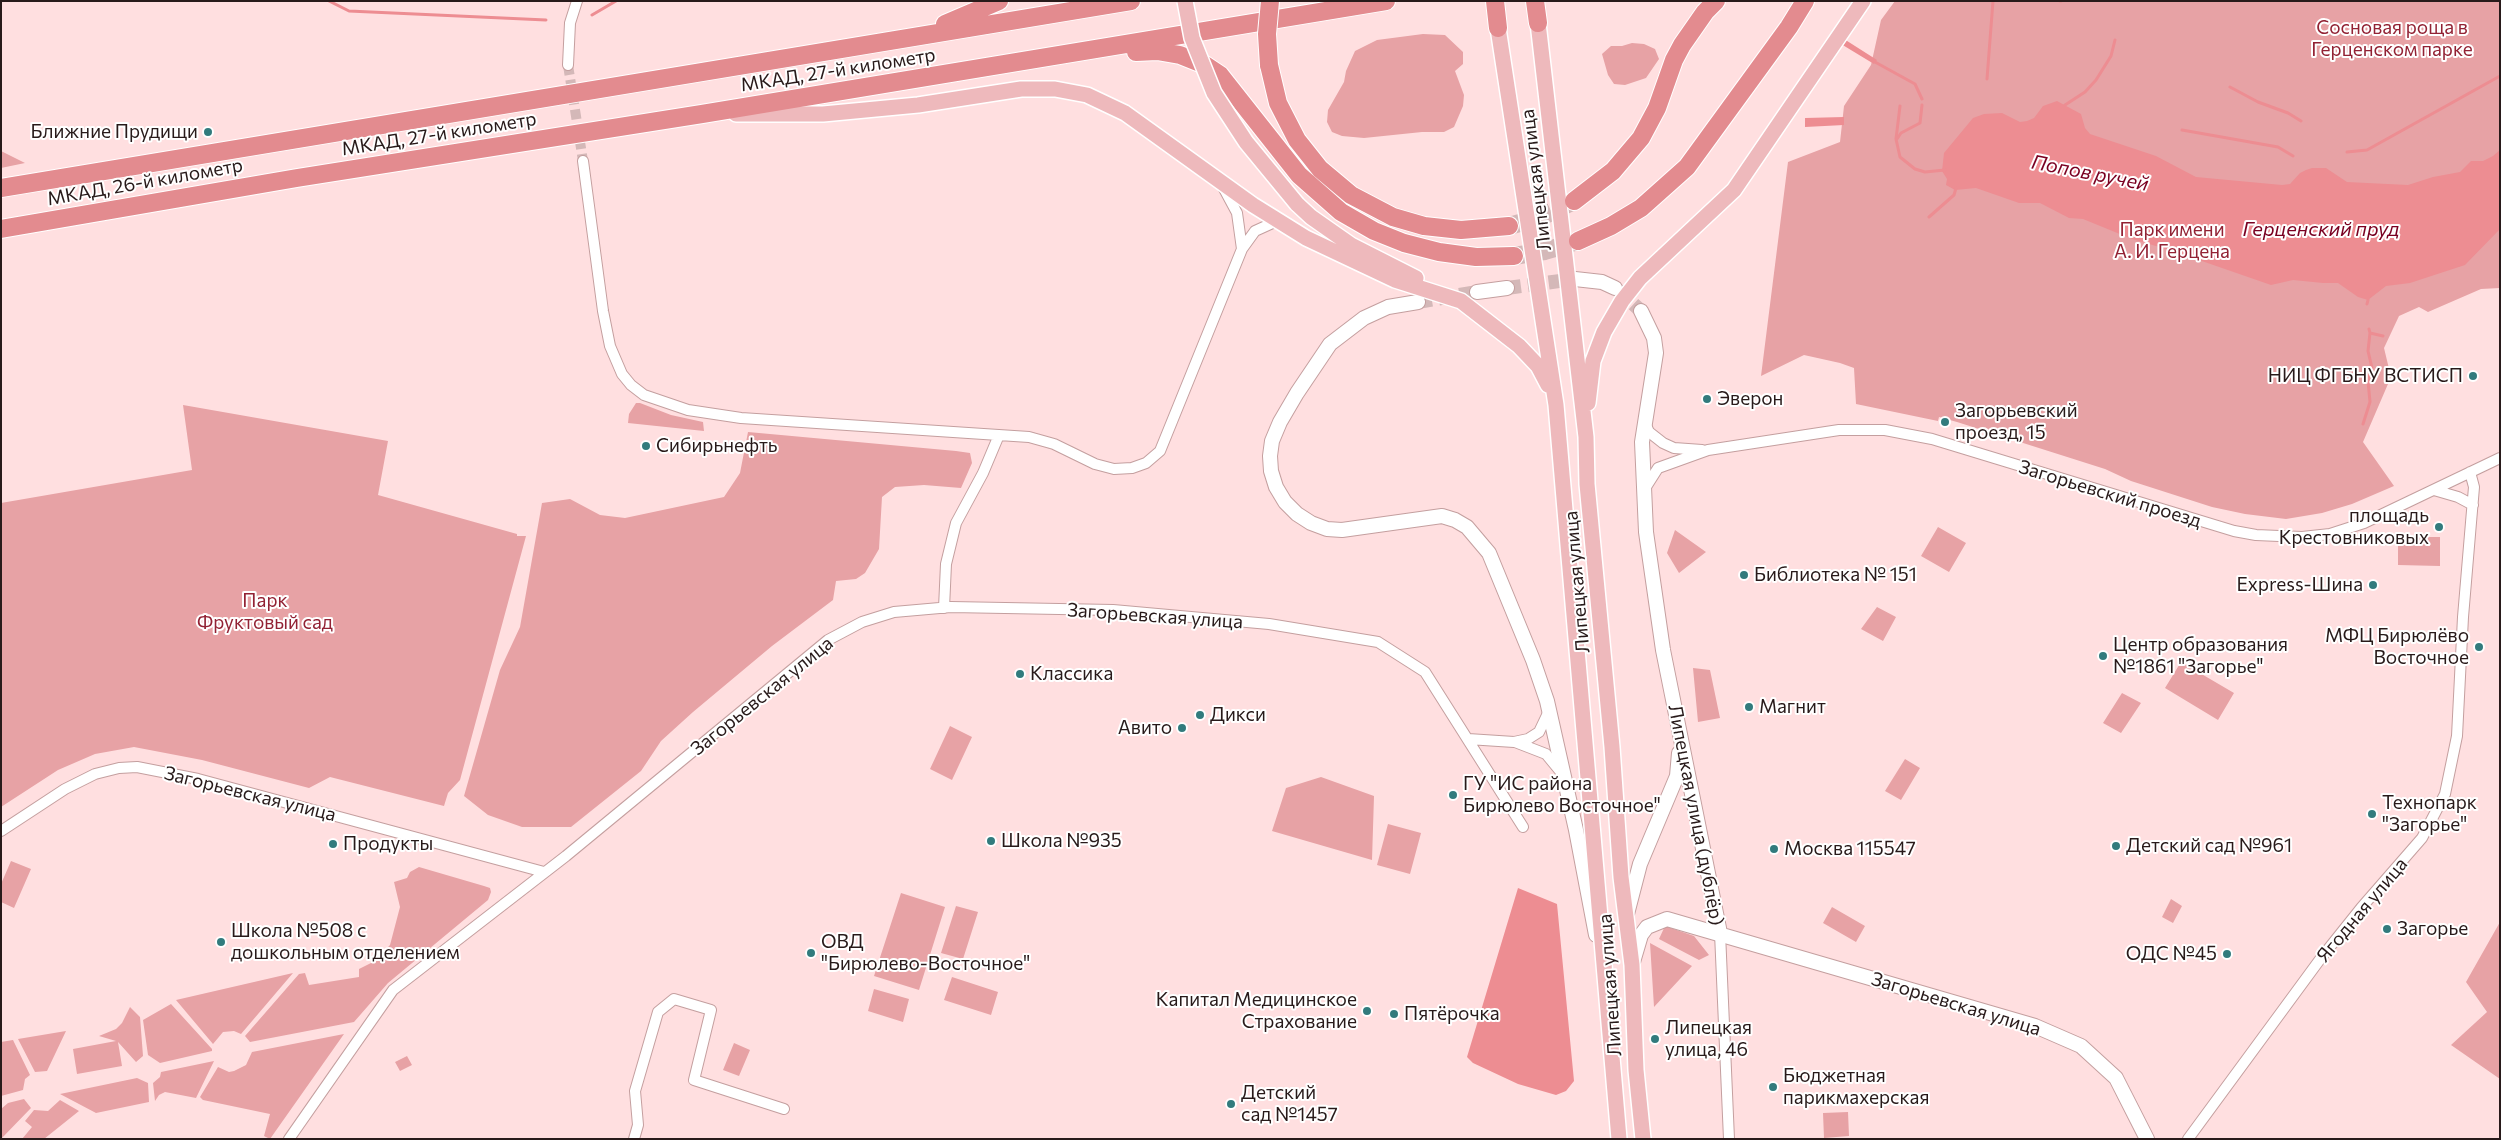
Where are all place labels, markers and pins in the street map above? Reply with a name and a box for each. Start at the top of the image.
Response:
place label: Ближние Прудищи [31,121,198,143]
marker: Ближние Прудищи [202,126,214,138]
place label: НИЦ ФГБНУ ВСТИСП [2268,365,2463,387]
marker: НИЦ ФГБНУ ВСТИСП [2467,370,2479,382]
place label: Эверон [1717,388,1783,410]
marker: Эверон [1701,393,1713,405]
place label: Загорьевский проезд, 15 [1955,400,2078,444]
marker: Загорьевский проезд, 15 [1939,416,1951,428]
place label: Сибирьнефть [656,435,778,457]
marker: Сибирьнефть [640,440,652,452]
place label: площадь Крестовниковых [2279,505,2429,549]
marker: площадь Крестовниковых [2433,521,2445,533]
place label: Библиотека № 151 [1754,564,1917,586]
marker: Библиотека № 151 [1738,569,1750,581]
place label: Express-Шина [2236,574,2363,596]
marker: Express-Шина [2367,579,2379,591]
place label: МФЦ Бирюлёво Восточное [2325,625,2469,669]
place label: Центр образования №1861 "Загорье" [2113,634,2288,678]
marker: МФЦ Бирюлёво Восточное [2473,641,2485,653]
marker: Центр образования №1861 "Загорье" [2097,650,2109,662]
place label: Классика [1030,663,1113,685]
marker: Классика [1014,668,1026,680]
place label: Магнит [1759,696,1826,718]
marker: Магнит [1743,701,1755,713]
place label: Дикси [1210,704,1266,726]
marker: Дикси [1194,709,1206,721]
place label: Авито [1118,717,1172,739]
marker: Авито [1176,722,1188,734]
place label: ГУ "ИС района Бирюлево Восточное" [1463,773,1661,817]
marker: ГУ "ИС района Бирюлево Восточное" [1447,789,1459,801]
place label: Технопарк "Загорье" [2382,792,2477,836]
marker: Технопарк "Загорье" [2366,808,2378,820]
place label: Школа №935 [1001,830,1122,852]
place label: Продукты [343,833,433,855]
marker: Школа №935 [985,835,997,847]
place label: Детский сад №961 [2126,835,2292,857]
marker: Продукты [327,838,339,850]
place label: Москва 115547 [1784,838,1916,860]
marker: Детский сад №961 [2110,840,2122,852]
marker: Москва 115547 [1768,843,1780,855]
place label: Загорье [2397,918,2468,940]
place label: Школа №508 с дошкольным отделением [231,920,460,964]
marker: Загорье [2381,923,2393,935]
place label: ОВД "Бирюлево-Восточное" [821,931,1030,975]
marker: Школа №508 с дошкольным отделением [215,936,227,948]
place label: ОДС №45 [2126,943,2217,965]
marker: ОВД "Бирюлево-Восточное" [805,947,817,959]
marker: ОДС №45 [2221,948,2233,960]
place label: Капитал Медицинское Страхование [1156,989,1357,1033]
place label: Пятёрочка [1404,1003,1500,1025]
marker: Капитал Медицинское Страхование [1361,1005,1373,1017]
marker: Пятёрочка [1388,1008,1400,1020]
place label: Липецкая улица, 46 [1665,1017,1752,1061]
marker: Липецкая улица, 46 [1649,1033,1661,1045]
place label: Бюджетная парикмахерская [1783,1065,1929,1109]
marker: Бюджетная парикмахерская [1767,1081,1779,1093]
place label: Детский сад №1457 [1241,1082,1338,1126]
marker: Детский сад №1457 [1225,1098,1237,1110]

